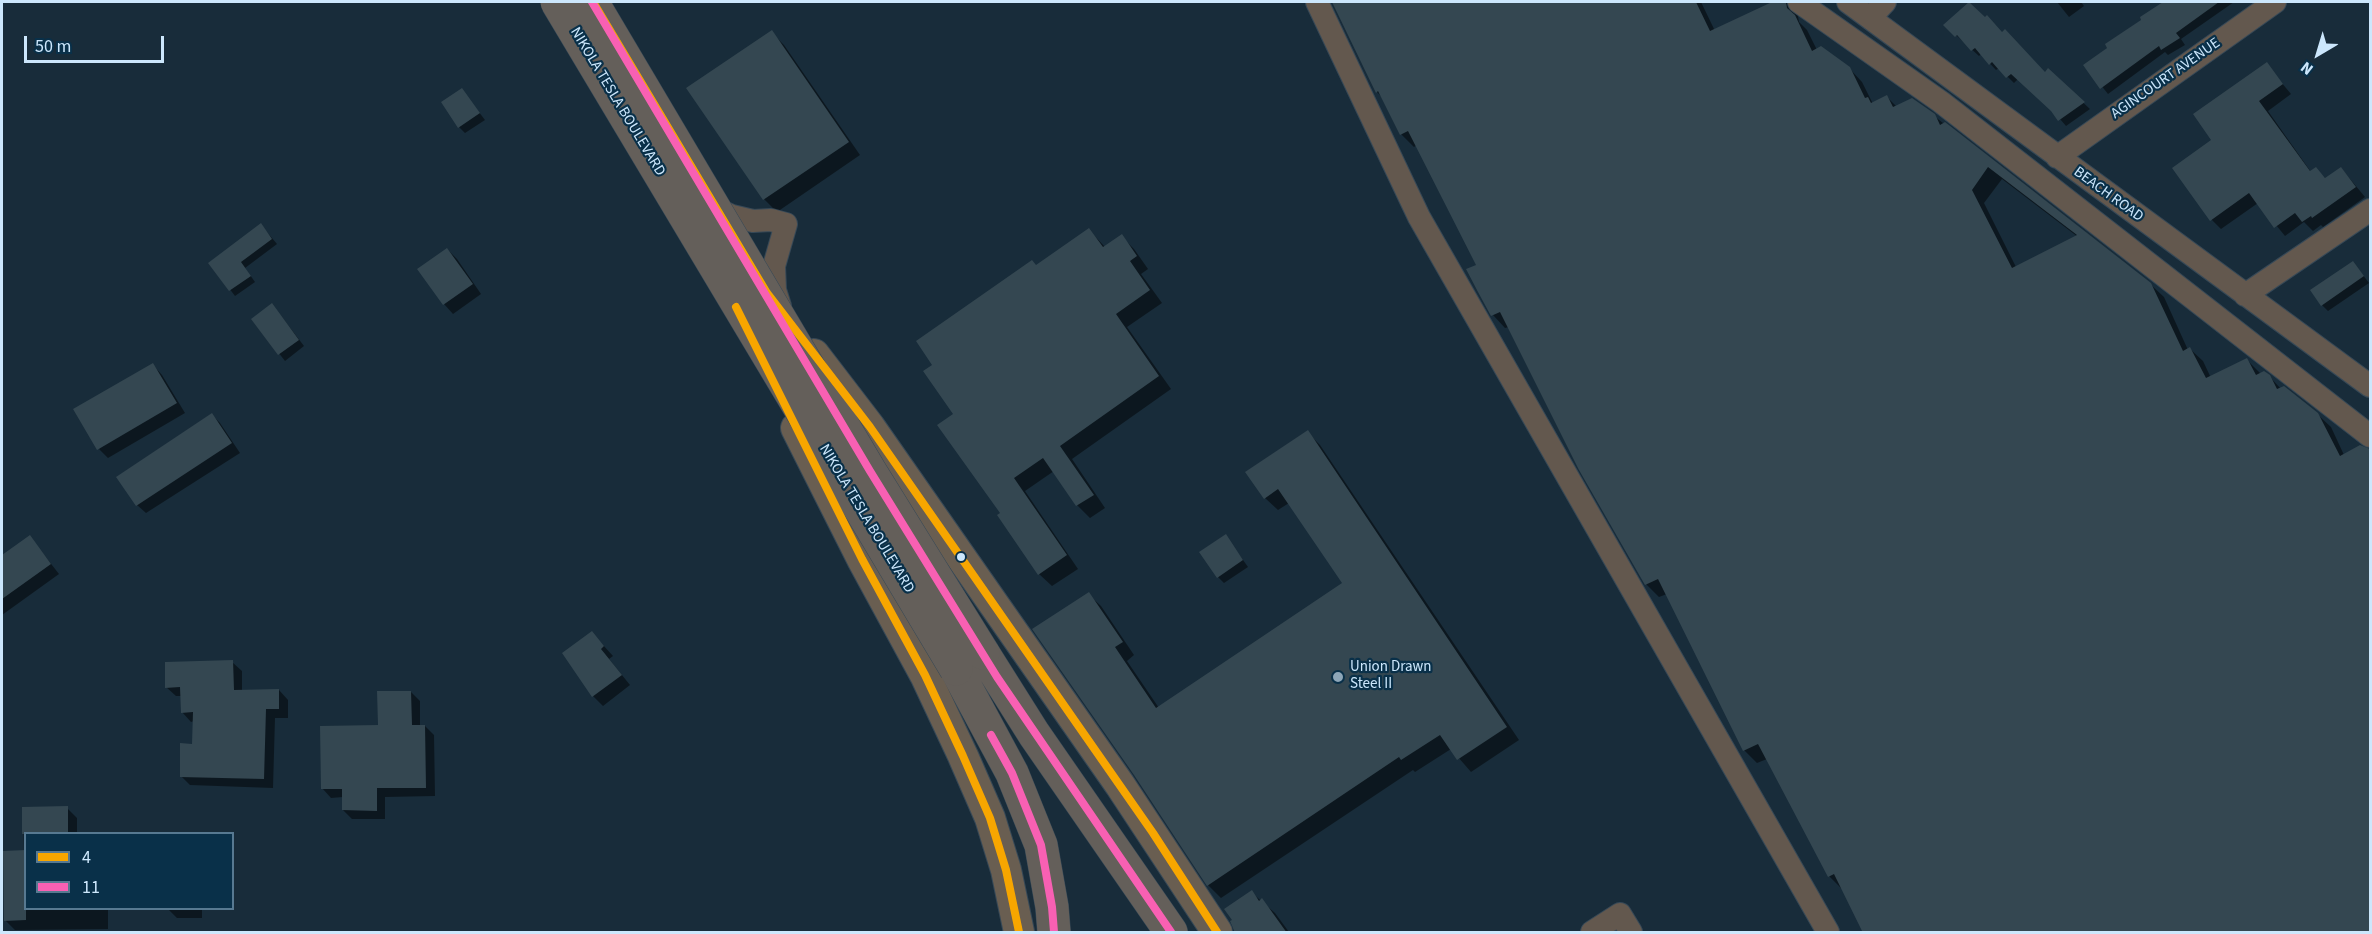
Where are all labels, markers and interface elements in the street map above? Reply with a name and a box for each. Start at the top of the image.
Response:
scale bar [27,24,166,62]
north arrow [2288,24,2348,84]
street label: NIKOLA TESLA BOULEVARD [566,25,668,179]
text: 50 m [35,34,71,59]
street label: AGINCOURT AVENUE [2108,35,2224,123]
text: N [2296,56,2318,80]
street label: BEACH ROAD [2070,164,2146,226]
street label: NIKOLA TESLA BOULEVARD [815,442,917,596]
unlabelled marker [955,551,967,563]
place label: Union Drawn Steel II [1350,659,1432,694]
marker: Union Drawn Steel II [1331,670,1345,684]
legend [24,832,234,910]
text: 4 [82,845,91,870]
text: 11 [82,875,100,900]

